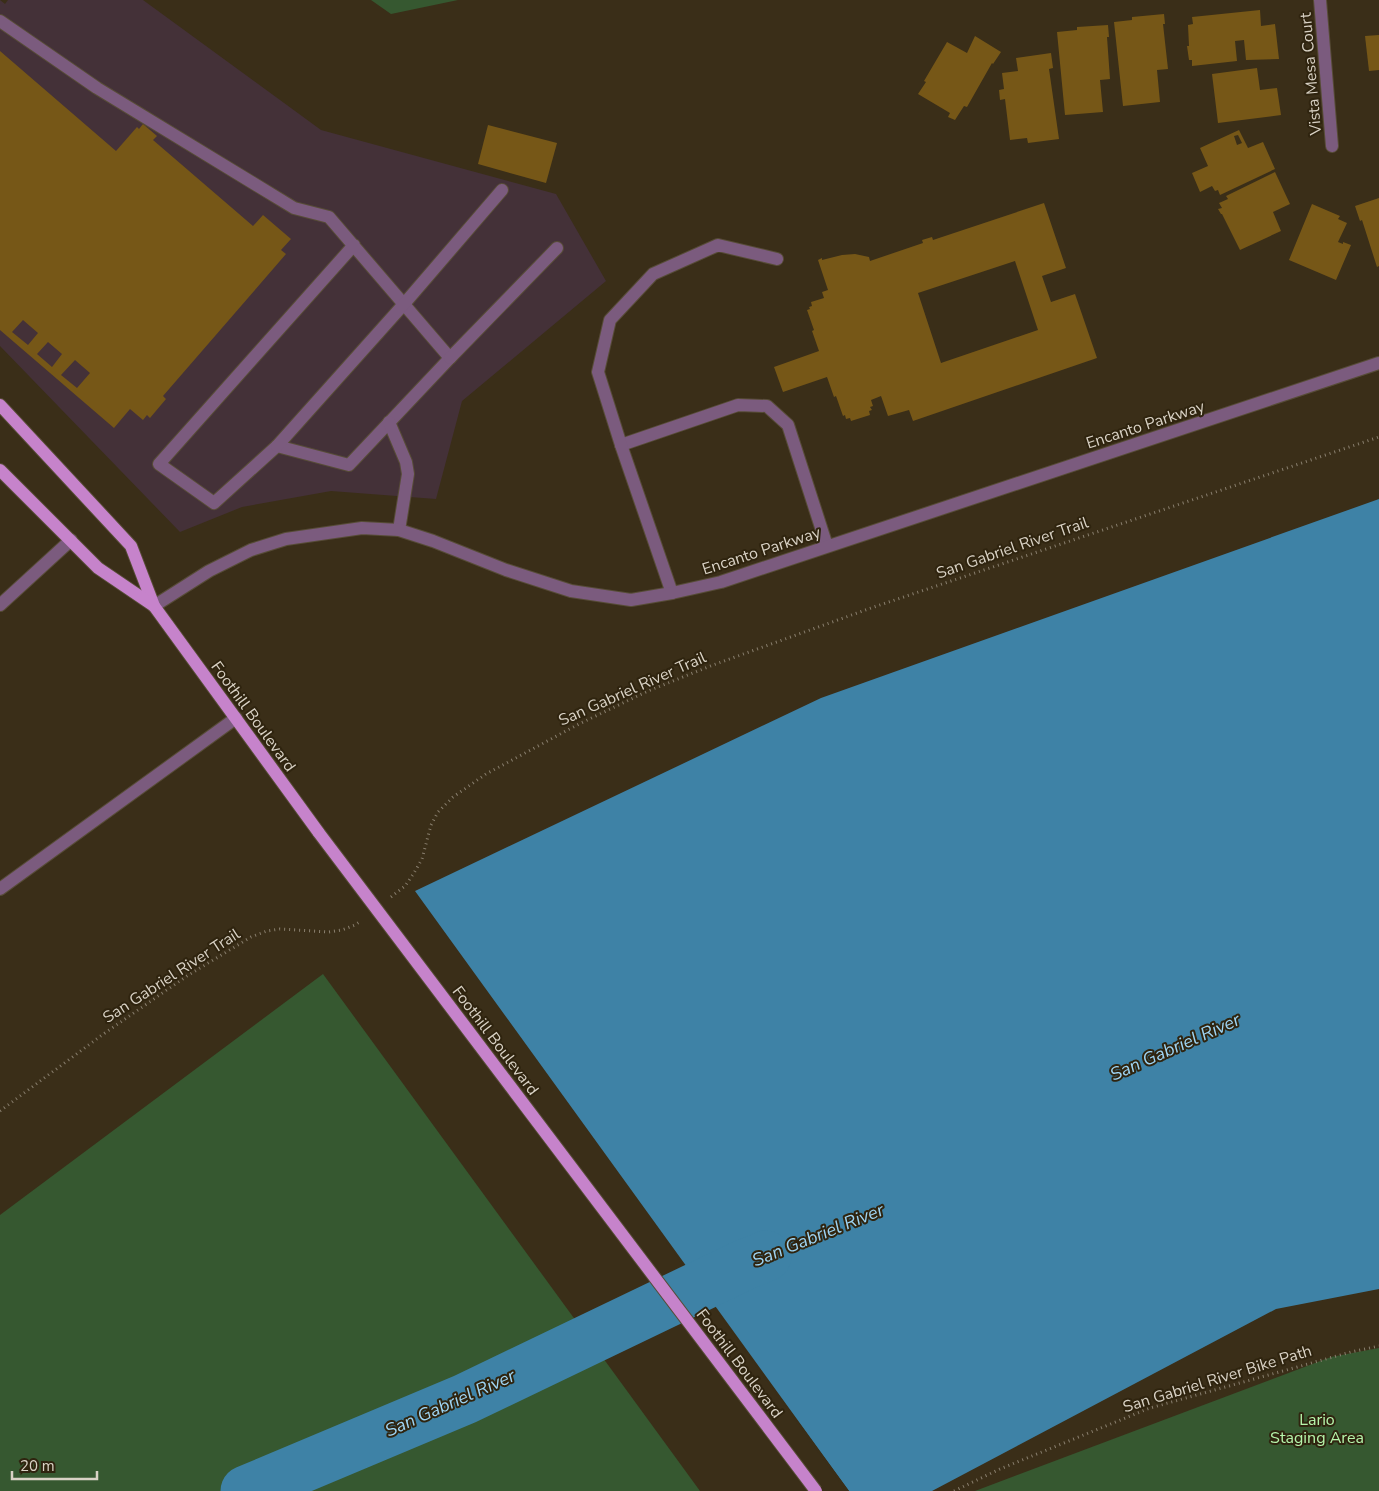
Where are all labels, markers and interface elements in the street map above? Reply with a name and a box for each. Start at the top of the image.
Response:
street label: Vista Mesa Court [1295,11,1327,137]
street label: Encanto Parkway [1083,395,1208,454]
street label: San Gabriel River Trail [933,511,1092,584]
street label: Encanto Parkway [699,521,824,580]
street label: San Gabriel River Trail [555,646,710,731]
street label: Foothill Boulevard [206,657,301,776]
street label: San Gabriel River Trail [99,923,245,1029]
street label: Foothill Boulevard [447,981,544,1100]
water label: San Gabriel River [1106,1007,1244,1086]
water label: San Gabriel River [749,1197,888,1272]
street label: Foothill Boulevard [691,1304,788,1423]
street label: San Gabriel River Bike Path [1120,1340,1314,1418]
water label: San Gabriel River [381,1363,519,1442]
park label: Lario Staging Area [1270,1409,1364,1449]
scale bar [12,1448,98,1480]
text: 20 m [20,1456,55,1476]

